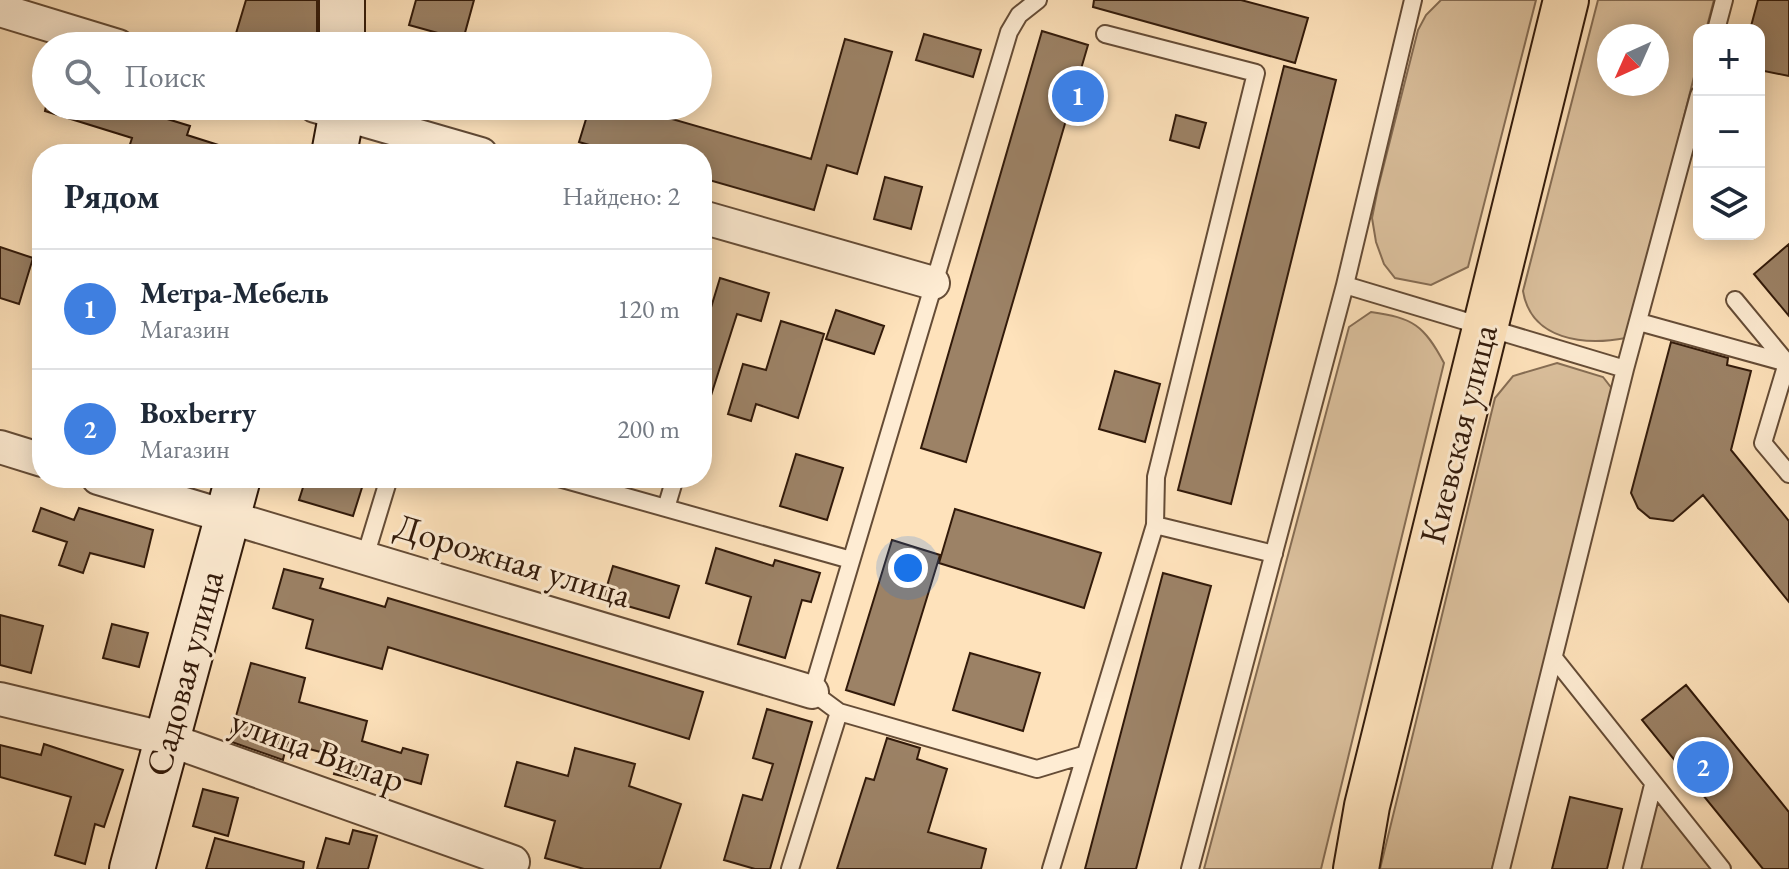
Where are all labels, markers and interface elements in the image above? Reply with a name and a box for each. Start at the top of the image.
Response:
north arrow [1597,24,1669,96]
map controls [1693,24,1765,240]
button: + [1693,24,1765,96]
search box [32,32,712,120]
icon: search [60,54,104,98]
text: Поиск [124,57,206,96]
pin: 1 [1052,66,1104,126]
button: − [1693,96,1765,168]
button: layers [1693,168,1765,240]
text: Рядом [64,174,159,218]
text: Найдено: 2 [562,179,680,213]
text: Метра-Мебель [140,273,329,312]
text: 1 [83,292,97,326]
text: 120 m [617,292,680,326]
text: Магазин [140,312,230,346]
street label: Киевская улица [1408,319,1508,549]
text: Boxberry [140,393,256,432]
text: 2 [83,412,97,446]
text: 200 m [617,412,680,446]
text: Магазин [140,432,230,466]
street label: Дорожная улица [389,502,637,618]
your location [888,548,928,588]
street label: Садовая улица [134,564,234,781]
street label: улица Вилар [225,697,411,803]
pin: 2 [1677,737,1729,797]

